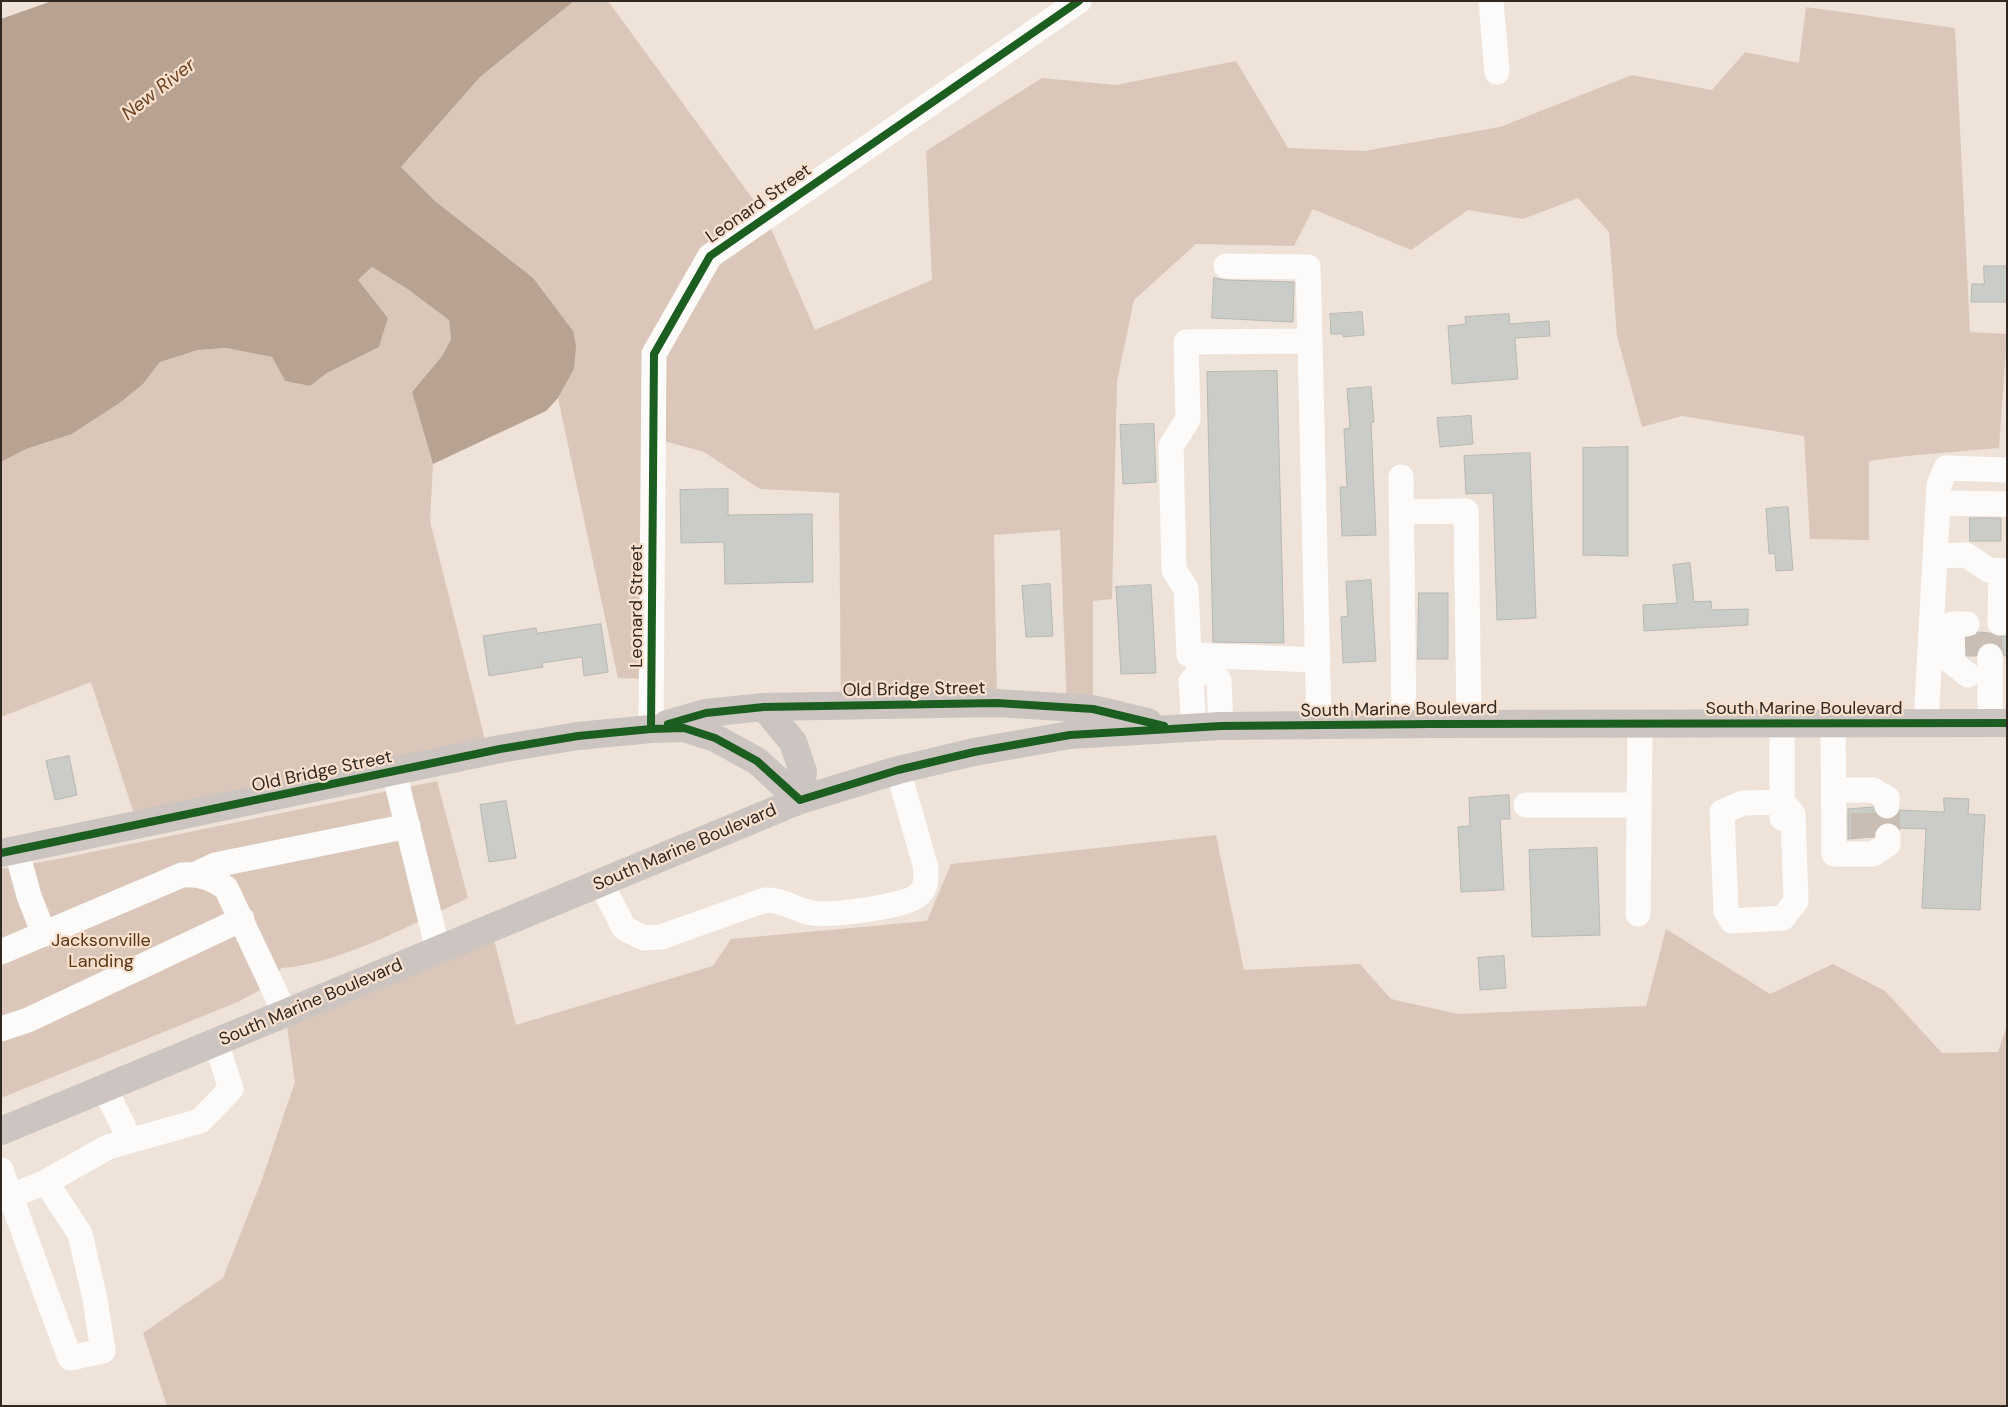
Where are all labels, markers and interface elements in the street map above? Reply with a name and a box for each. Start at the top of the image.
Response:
water label: New River [118,54,200,126]
street label: Leonard Street [702,160,816,248]
street label: Leonard Street [626,544,648,668]
street label: Old Bridge Street [842,678,986,702]
street label: South Marine Boulevard [1300,697,1498,723]
street label: South Marine Boulevard [1705,698,1903,720]
street label: Old Bridge Street [250,747,394,797]
street label: South Marine Boulevard [590,800,780,896]
park label: Jacksonville Landing [51,930,151,972]
street label: South Marine Boulevard [216,955,406,1051]

